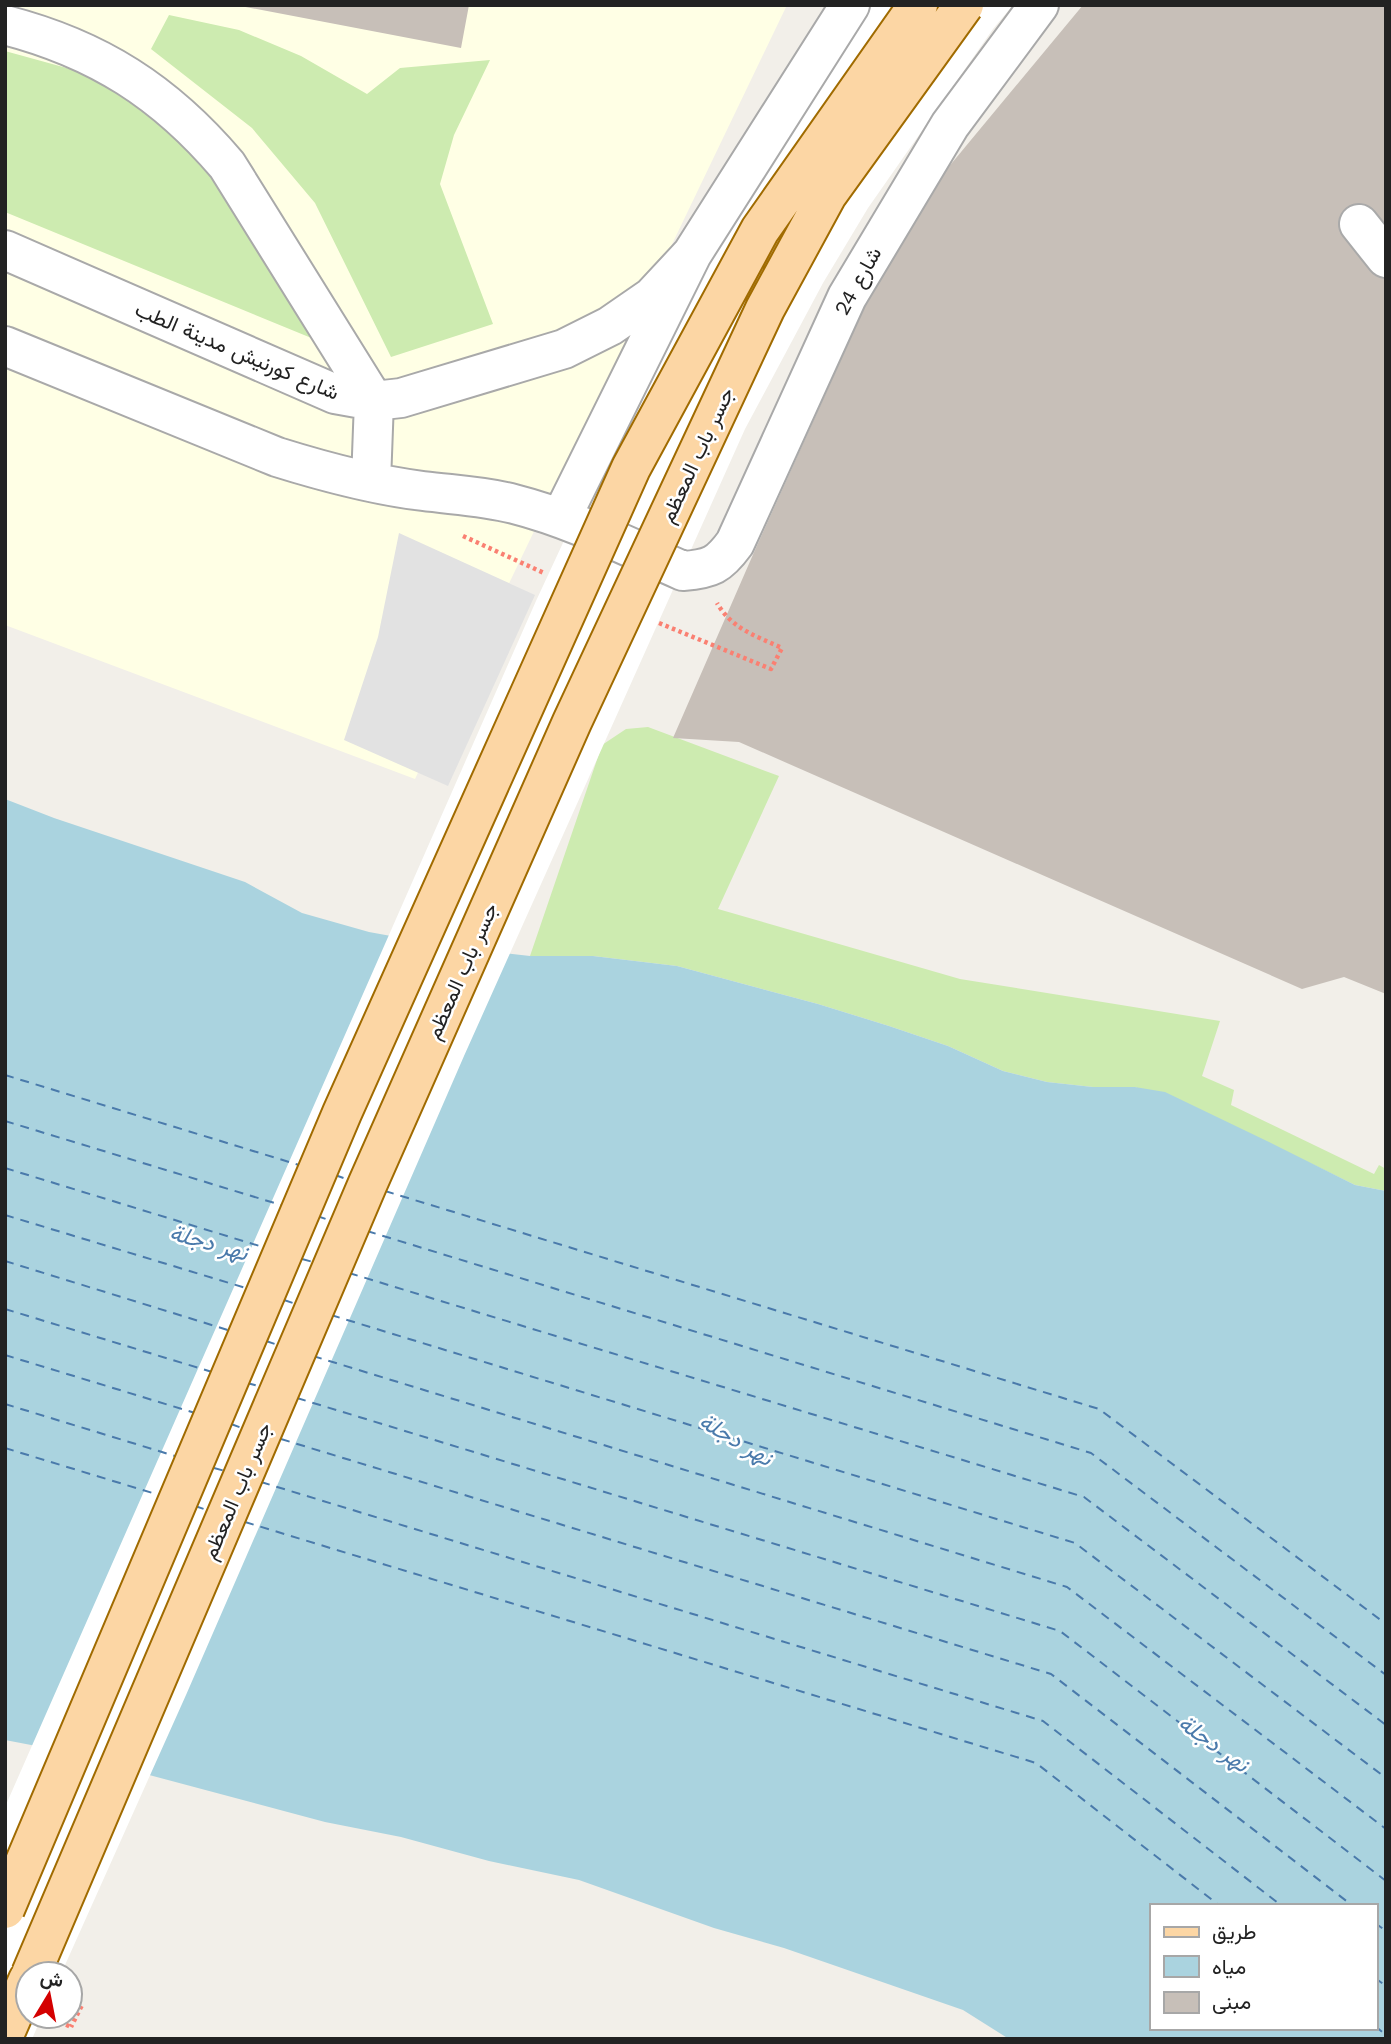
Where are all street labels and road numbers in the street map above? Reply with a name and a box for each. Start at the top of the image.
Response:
street label: شارع 24 [829,242,888,320]
street label: شارع كورنيش مدينة الطب [131,296,343,407]
street label: جسر باب المعظم [654,383,741,527]
street label: جسر باب المعظم [420,899,505,1044]
street label: جسر باب المعظم [196,1418,279,1564]

